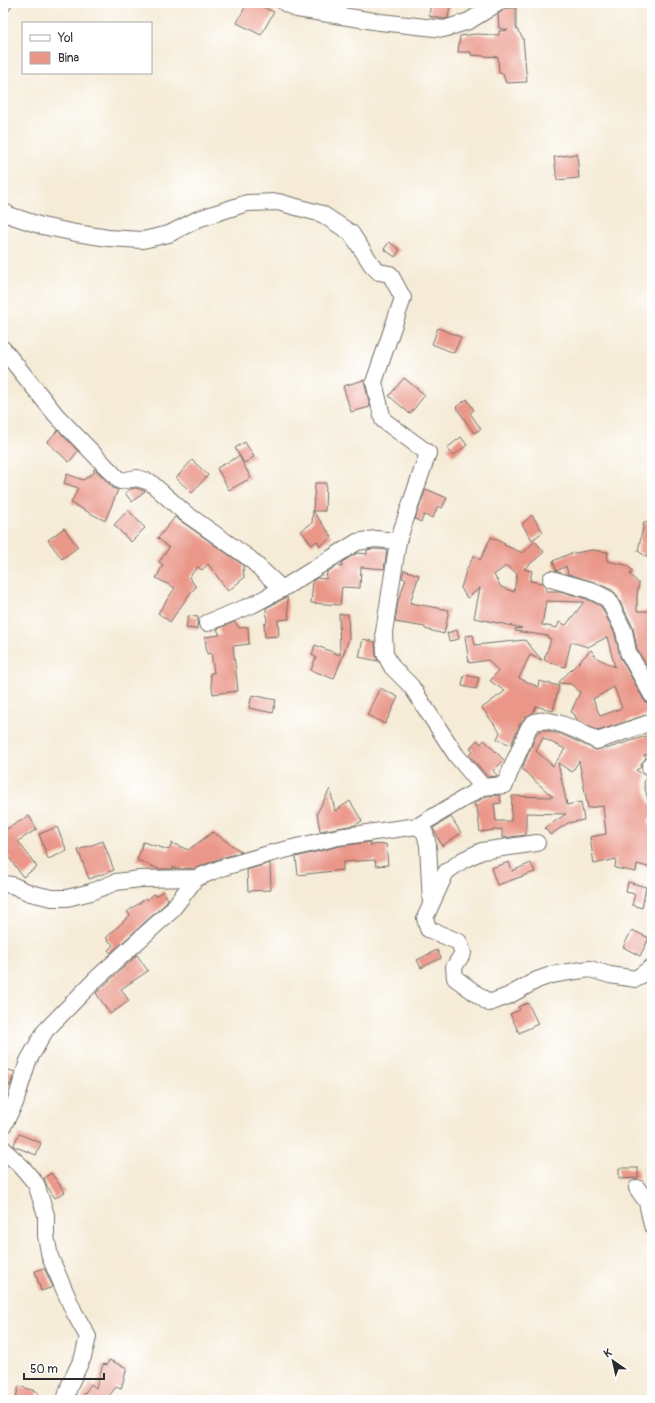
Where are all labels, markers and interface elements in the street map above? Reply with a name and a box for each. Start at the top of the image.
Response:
legend [22,22,152,74]
text: Yol [57,31,73,46]
text: Bina [58,51,80,66]
north arrow [593,1341,633,1381]
text: K [601,1346,614,1360]
scale bar [24,1355,104,1381]
text: 50 m [30,1362,58,1377]

